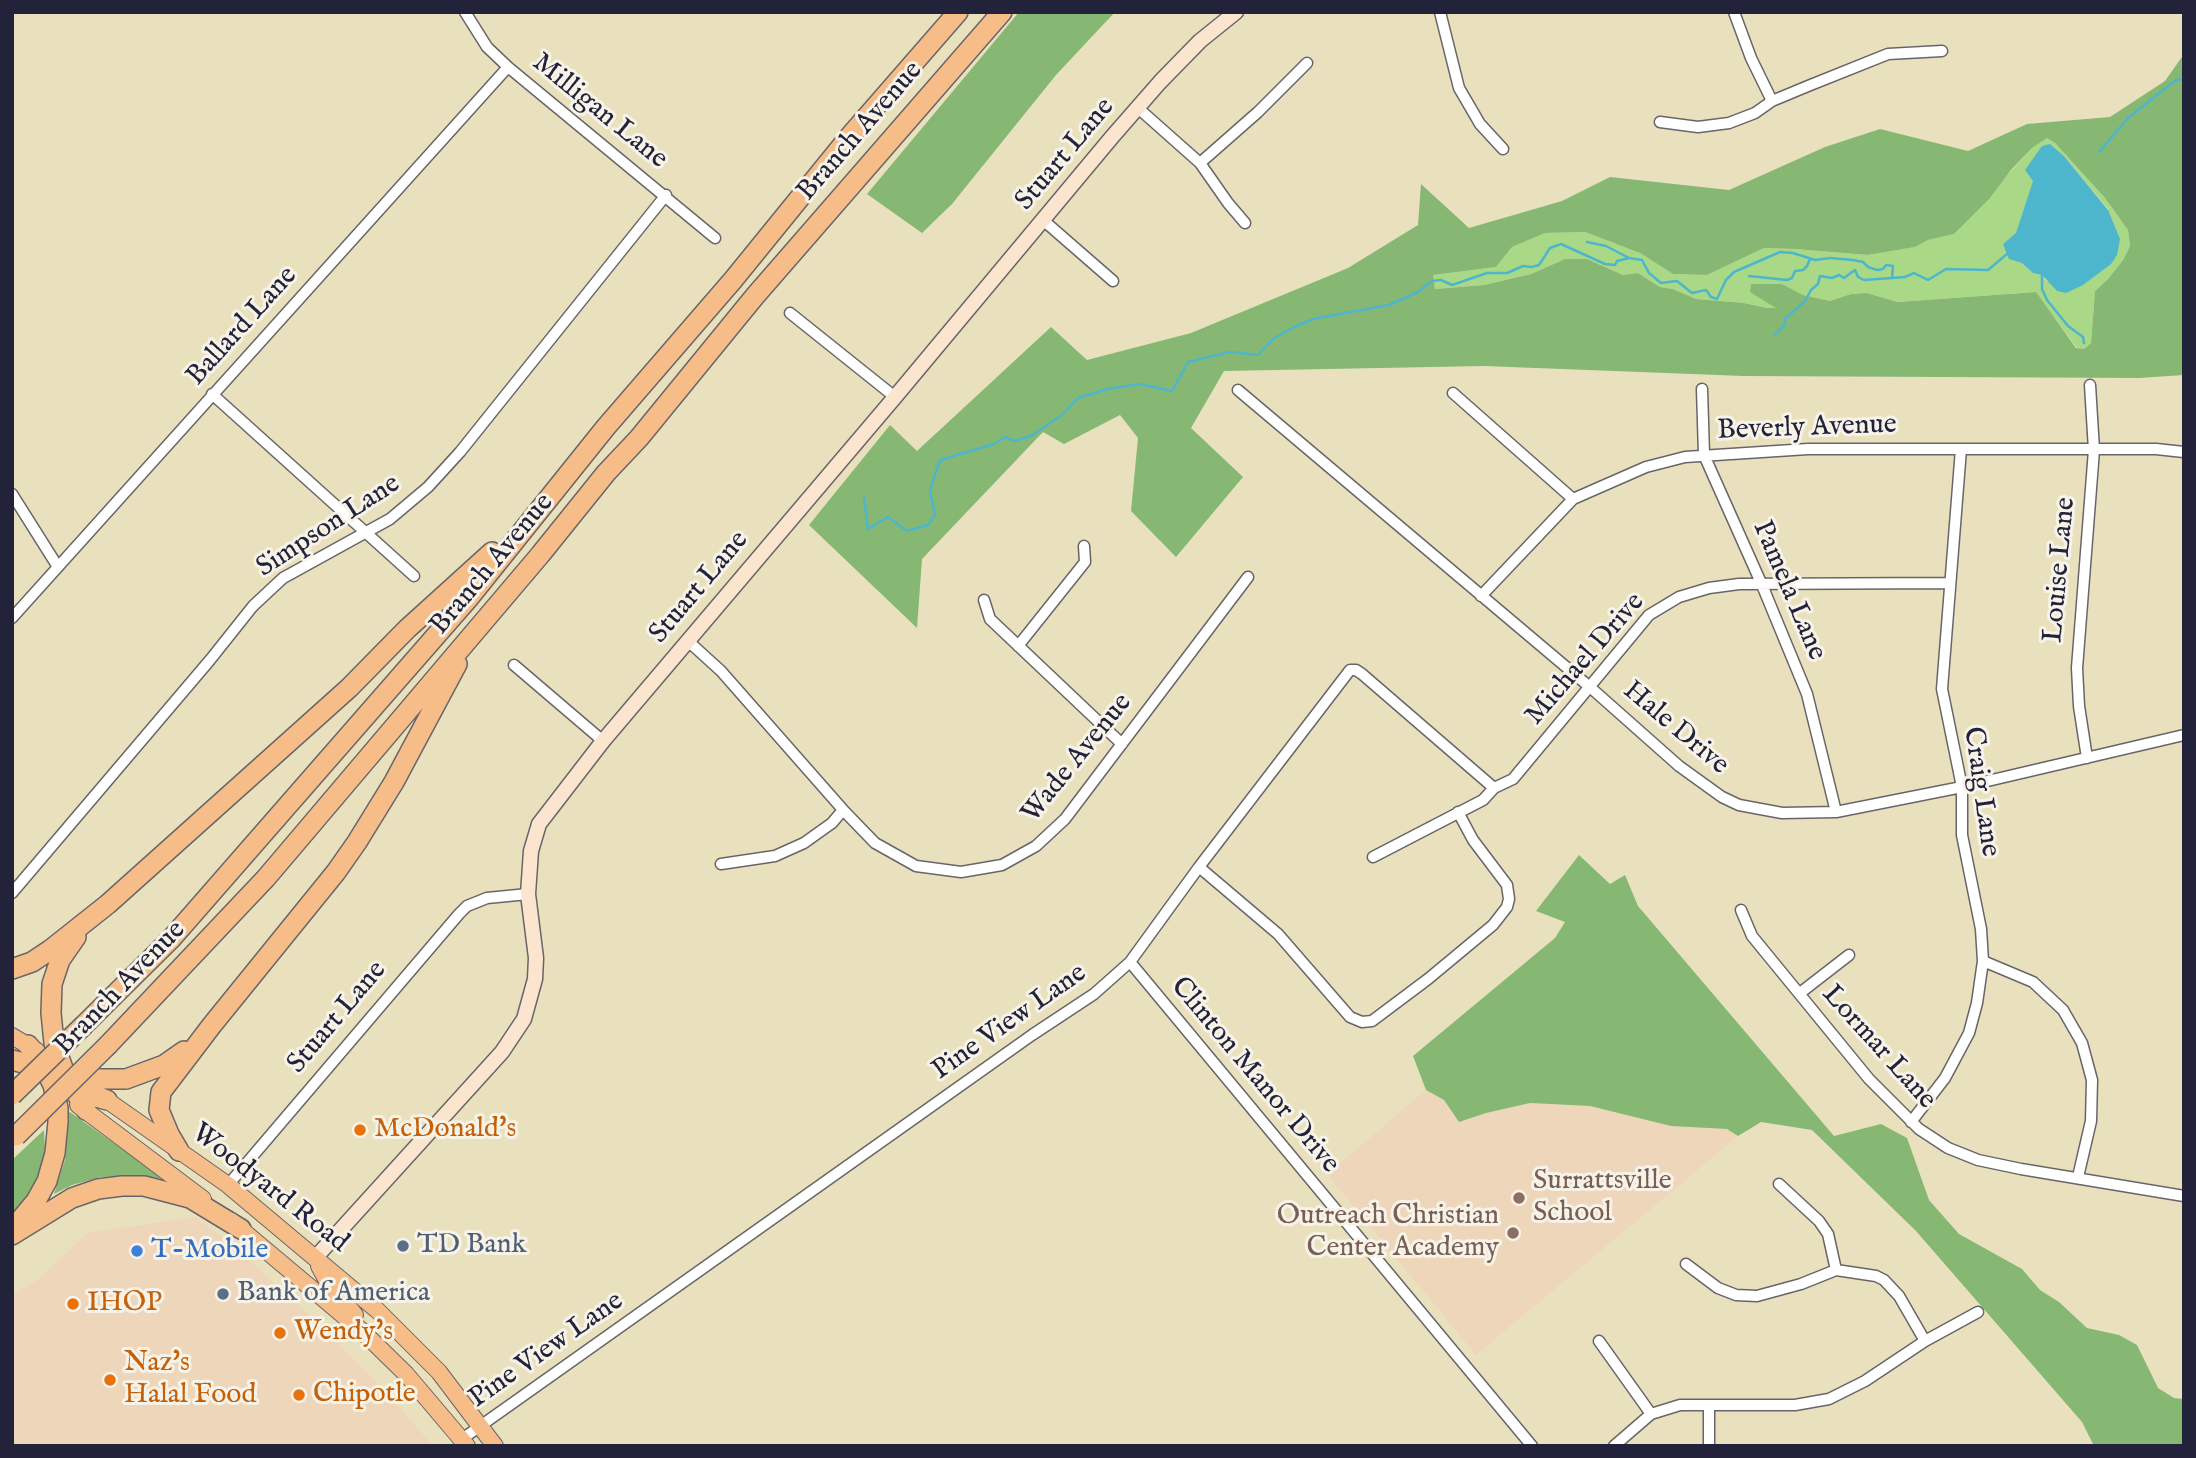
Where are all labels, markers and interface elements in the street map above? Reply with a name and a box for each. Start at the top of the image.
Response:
street label: Milligan Lane [524,47,674,177]
street label: Branch Avenue [791,55,931,209]
street label: Stuart Lane [1009,92,1123,218]
street label: Ballard Lane [181,260,305,394]
street label: Beverly Avenue [1717,409,1897,449]
street label: Simpson Lane [251,468,407,586]
street label: Branch Avenue [424,487,562,643]
street label: Louise Lane [2038,496,2084,644]
street label: Pamela Lane [1744,516,1832,666]
street label: Stuart Lane [643,525,757,651]
street label: Michael Drive [1519,587,1653,733]
street label: Hale Drive [1615,675,1735,783]
street label: Wade Avenue [1016,688,1140,830]
street label: Craig Lane [1954,725,2006,859]
street label: Branch Avenue [48,915,194,1063]
street label: Stuart Lane [281,955,395,1081]
street label: Pine View Lane [926,958,1094,1088]
street label: Clinton Manor Drive [1162,971,1346,1181]
street label: Lormar Lane [1814,979,1942,1117]
place label: McDonald's [374,1113,516,1147]
street label: Woodyard Road [184,1117,354,1261]
marker: McDonald's [352,1122,368,1138]
place label: Surrattsville School [1533,1165,1672,1231]
marker: Surrattsville School [1511,1190,1527,1206]
place label: Outreach Christian Center Academy [1277,1200,1499,1266]
marker: Outreach Christian Center Academy [1505,1225,1521,1241]
place label: TD Bank [417,1229,526,1263]
place label: T-Mobile [151,1234,268,1268]
marker: TD Bank [395,1238,411,1254]
marker: T-Mobile [129,1243,145,1259]
place label: Bank of America [237,1277,430,1311]
marker: Bank of America [215,1286,231,1302]
street label: Pine View Lane [463,1286,631,1416]
place label: IHOP [87,1287,162,1321]
marker: IHOP [65,1296,81,1312]
place label: Wendy's [294,1316,393,1350]
marker: Wendy's [272,1325,288,1341]
place label: Naz's Halal Food [124,1347,256,1413]
marker: Naz's Halal Food [102,1372,118,1388]
place label: Chipotle [313,1378,416,1412]
marker: Chipotle [291,1387,307,1403]

